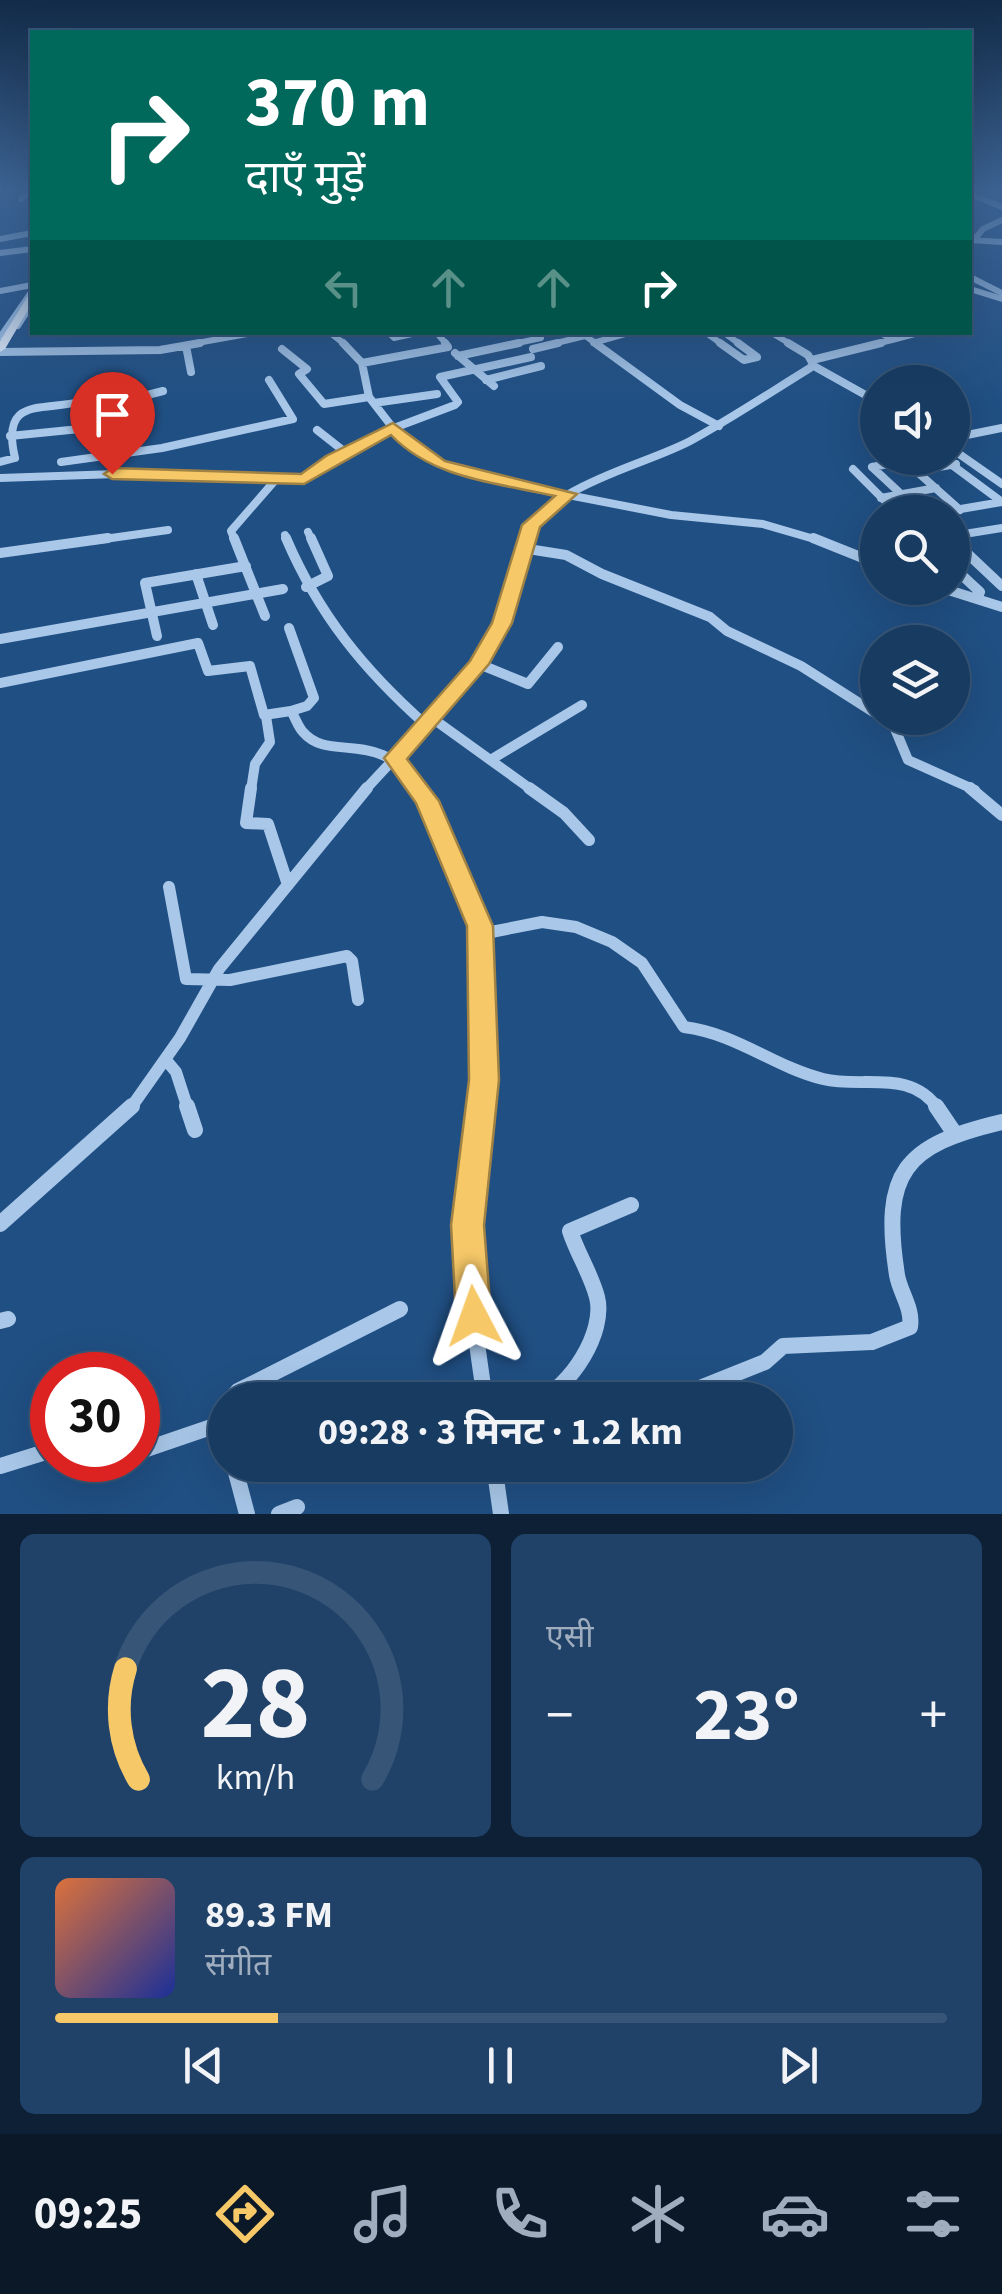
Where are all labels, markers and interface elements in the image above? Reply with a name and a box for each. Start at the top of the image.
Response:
text: 370 m [245,53,430,153]
icon: right [80,70,210,200]
text: दाएँ मुड़ें [245,146,365,210]
icon: left [316,260,371,315]
icon: ahead [421,260,476,315]
icon: ahead [526,260,581,315]
icon: right [631,260,686,315]
map controls [860,365,970,735]
button: sound [860,365,970,475]
pin [70,372,155,475]
icon: arrive [85,387,140,442]
button: search [860,495,970,605]
button: layers [860,625,970,735]
position arrow [422,1264,526,1368]
speed limit sign: 30 [30,1352,160,1482]
text: 09:28 · 3 मिनट · 1.2 km [318,1405,683,1459]
text: एसी [546,1614,594,1660]
text: 28 [201,1631,310,1779]
text: 23° [693,1662,800,1769]
text: − [546,1677,573,1755]
text: + [920,1677,947,1755]
text: km/h [216,1752,295,1803]
text: 89.3 FM [205,1888,333,1942]
text: संगीत [205,1942,271,1988]
icon: previous [176,2038,231,2093]
icon: pause [473,2038,528,2093]
icon: next [771,2038,826,2093]
icon: directions [210,2179,280,2249]
icon: music [348,2179,418,2249]
icon: phone [485,2179,555,2249]
icon: climate [623,2179,693,2249]
icon: car [760,2179,830,2249]
icon: filters [898,2179,968,2249]
text: 09:25 [34,2182,142,2246]

